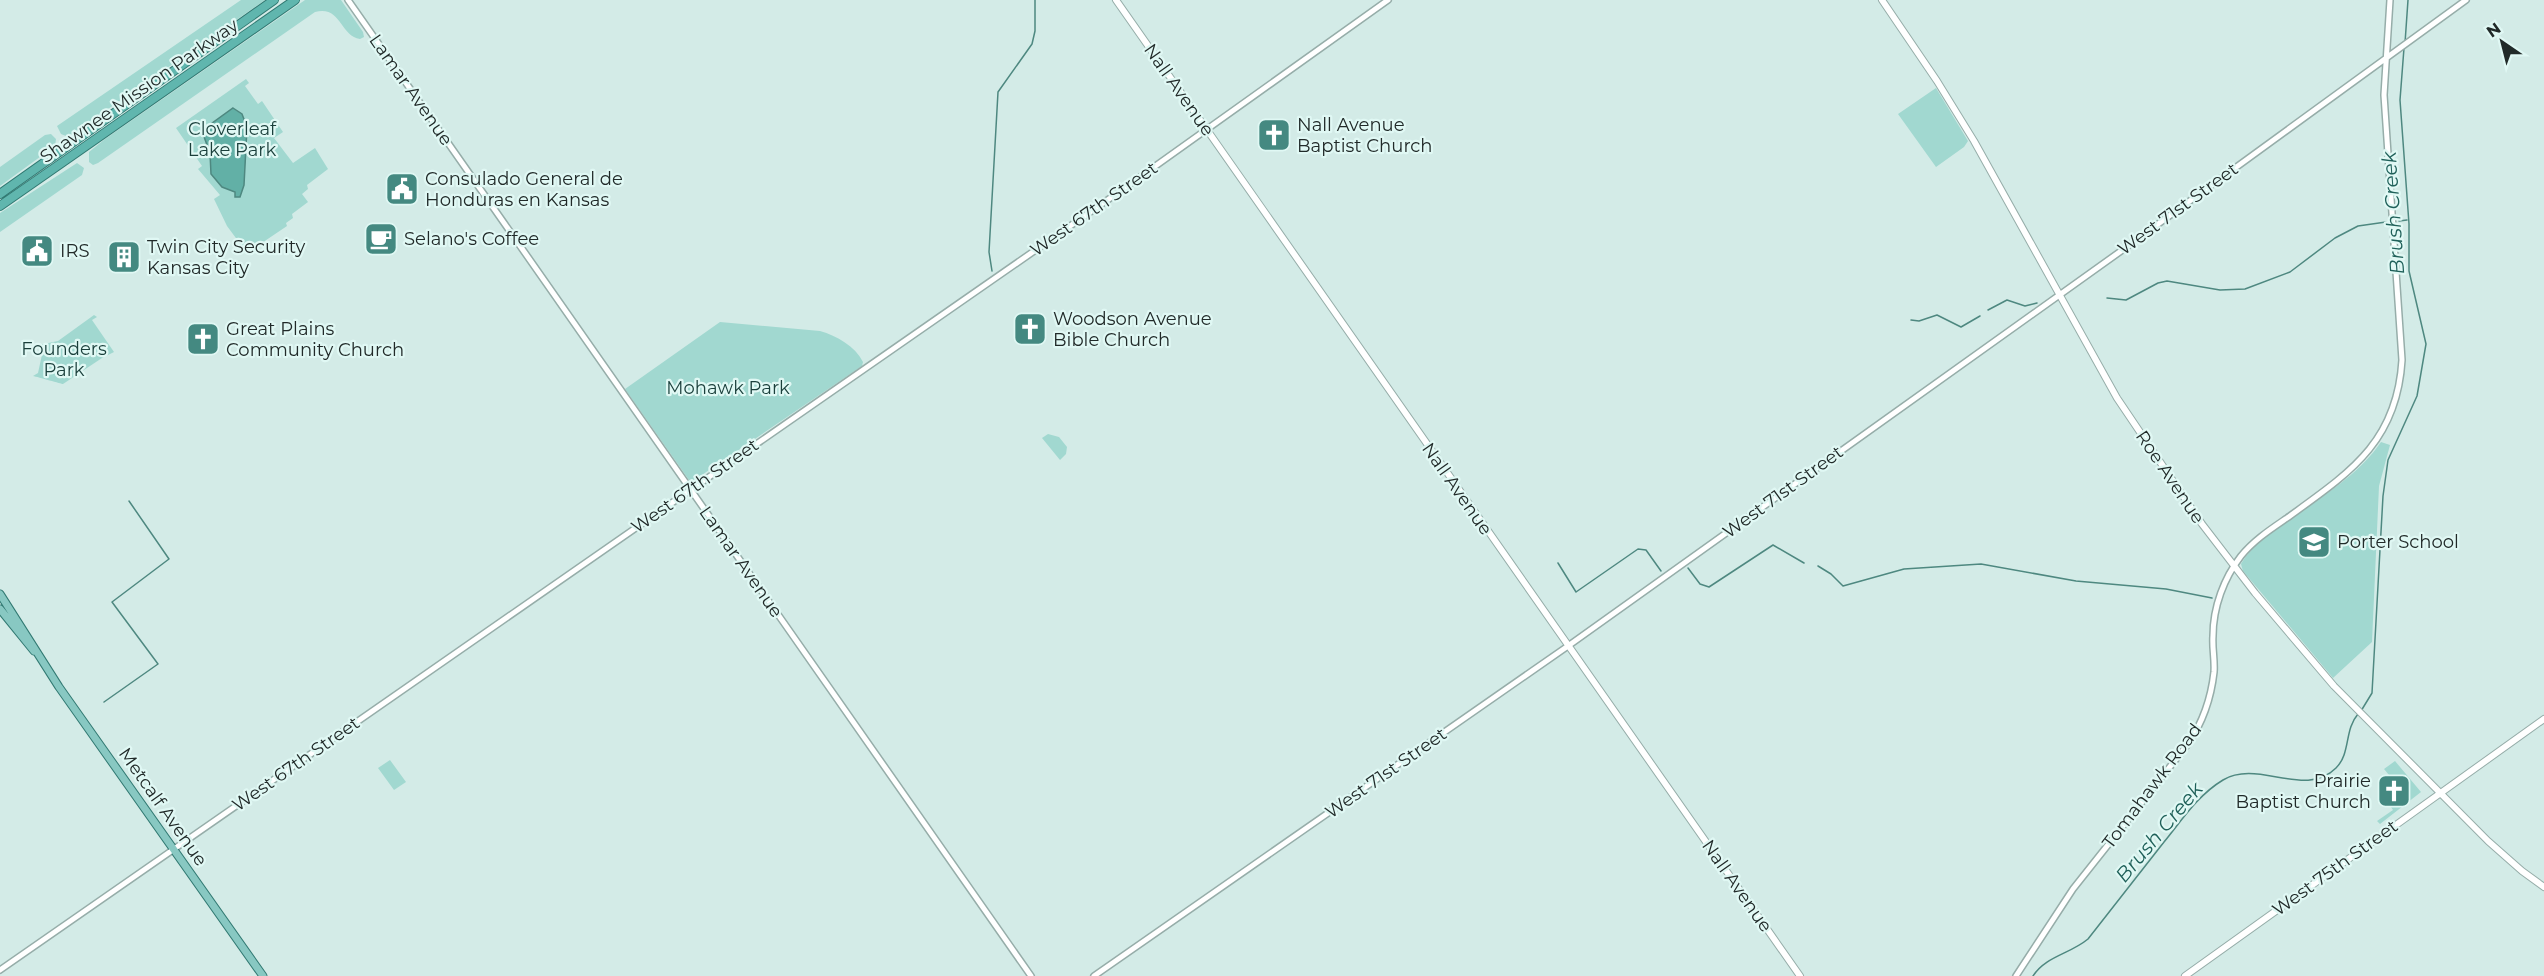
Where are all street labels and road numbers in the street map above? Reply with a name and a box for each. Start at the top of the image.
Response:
street label: Shawnee Mission Parkway [36,14,243,168]
street label: Lamar Avenue [364,30,458,150]
street label: Nall Avenue [1139,40,1219,140]
street label: West 67th Street [1026,157,1162,261]
street label: West 71st Street [2114,158,2242,260]
street label: Roe Avenue [2131,426,2209,528]
street label: West 67th Street [627,434,763,538]
street label: Nall Avenue [1417,439,1497,539]
street label: West 71st Street [1719,441,1847,543]
street label: Lamar Avenue [694,502,788,622]
street label: West 67th Street [228,712,364,816]
street label: Tomahawk Road [2098,719,2206,853]
street label: West 71st Street [1321,723,1451,823]
street label: Metcalf Avenue [114,744,212,870]
street label: West 75th Street [2268,815,2402,921]
street label: Nall Avenue [1697,836,1777,936]

